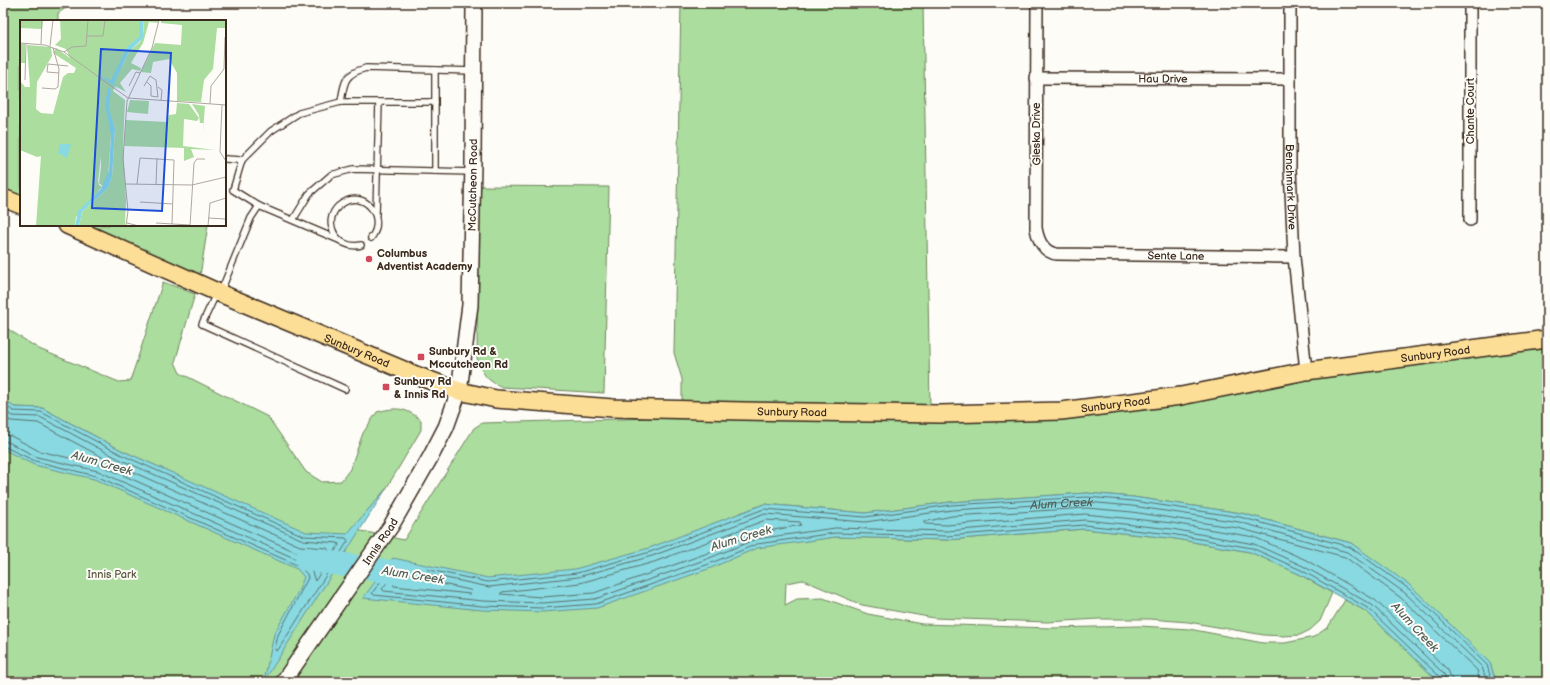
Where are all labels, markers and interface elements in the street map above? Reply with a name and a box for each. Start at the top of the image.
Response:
inset map [20,20,226,226]
street label: Hau Drive [1138,72,1188,86]
street label: Chante Court [1464,77,1477,144]
street label: Gleska Drive [1030,102,1043,165]
street label: McCutcheon Road [466,139,480,232]
street label: Benchmark Drive [1283,144,1299,231]
place label: Columbus Adventist Academy [376,247,472,273]
street label: Sente Lane [1147,249,1205,263]
marker: Columbus Adventist Academy [364,254,374,264]
street label: Sunbury Road [322,332,391,370]
street label: Sunbury Road [1400,343,1471,365]
place label: Sunbury Rd & Mccutcheon Rd [429,345,508,371]
marker: Sunbury Rd & Mccutcheon Rd [416,352,426,362]
place label: Sunbury Rd & Innis Rd [394,375,452,401]
marker: Sunbury Rd & Innis Rd [381,382,391,392]
street label: Sunbury Road [1080,394,1151,415]
street label: Sunbury Road [757,405,827,419]
water label: Alum Creek [69,447,135,480]
water label: Alum Creek [1029,495,1095,513]
street label: Innis Road [360,516,401,567]
water label: Alum Creek [708,522,774,555]
water label: Alum Creek [380,563,446,588]
park label: Innis Park [88,568,137,581]
water label: Alum Creek [1387,599,1442,656]

